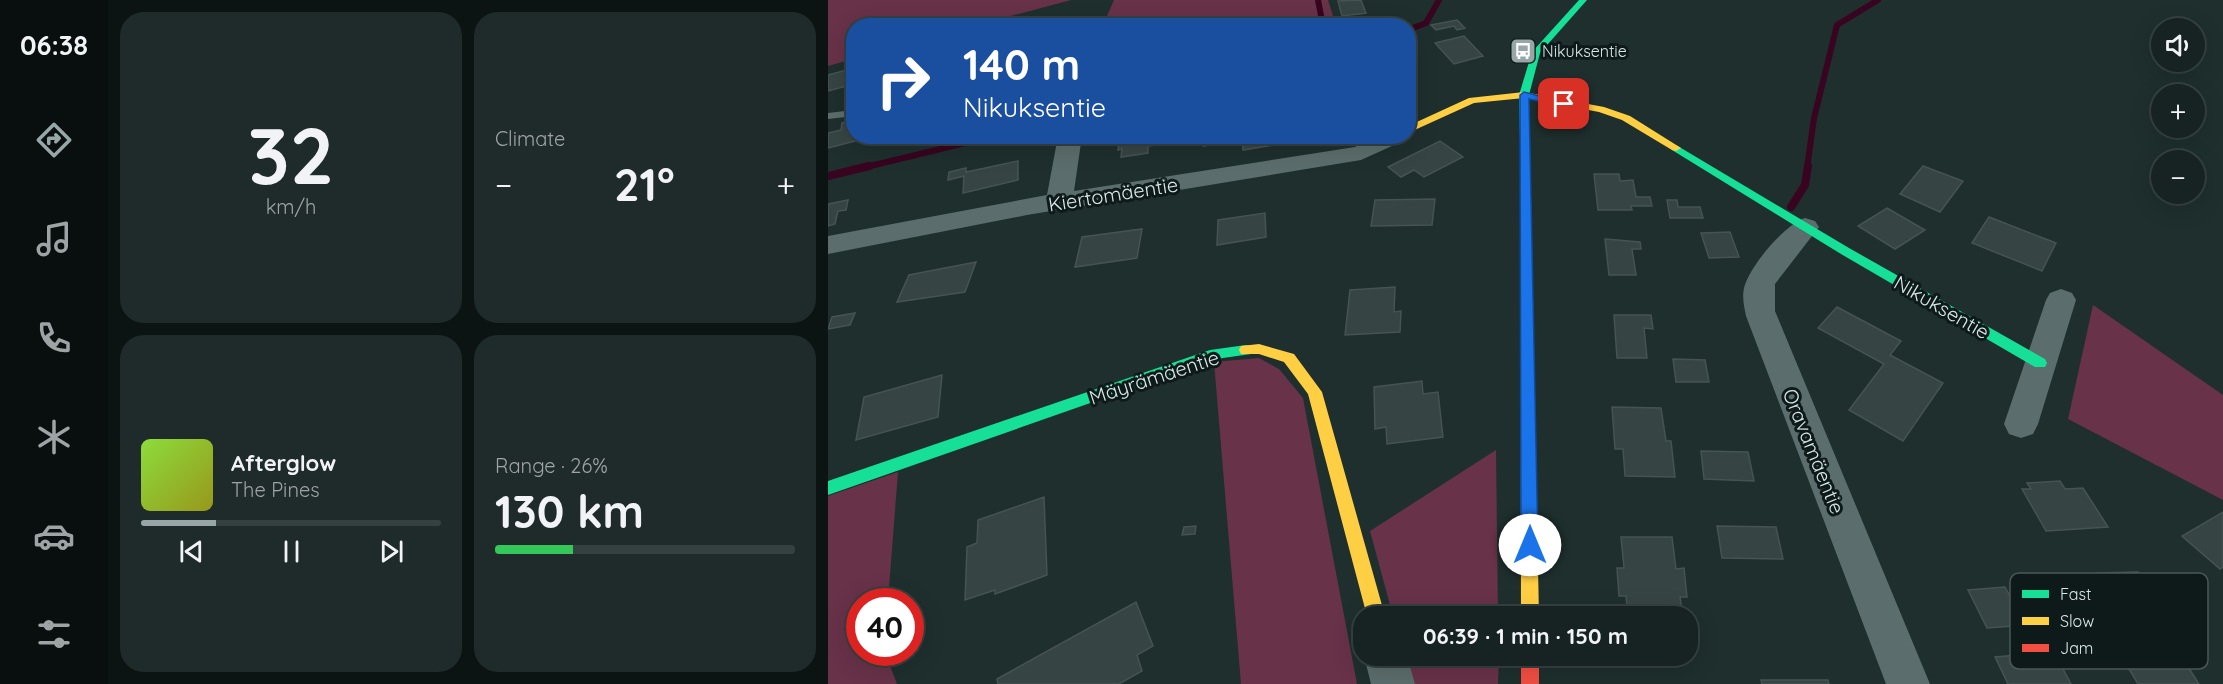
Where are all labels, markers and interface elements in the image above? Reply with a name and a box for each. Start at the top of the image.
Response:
map controls [2151,18,2205,204]
button: sound [2151,18,2205,72]
text: 06:38 [20,28,88,62]
bus stop icon: Nikuksentie [1508,36,1538,66]
text: 140 m [963,38,1080,91]
place label: Nikuksentie [1542,41,1627,61]
icon: right [864,42,942,120]
pin [1538,78,1589,129]
button: + [2151,84,2205,138]
icon: arrive [1547,87,1580,120]
text: Nikuksentie [963,90,1106,124]
text: 32 [248,106,334,204]
icon: directions [33,119,75,161]
text: Climate [495,126,565,151]
button: − [2151,150,2205,204]
text: 21° [614,156,675,212]
text: − [495,164,512,205]
text: + [776,164,795,205]
street label: Kiertomäentie [1046,171,1180,217]
text: km/h [266,194,316,219]
icon: music [33,218,75,260]
street label: Nikuksentie [1890,270,1994,344]
icon: phone [33,317,75,359]
street label: Mäyrämäentie [1086,344,1222,410]
street label: Oravamäentie [1778,385,1850,517]
icon: climate [33,416,75,458]
text: Afterglow [231,449,336,477]
text: Range · 26% [495,453,608,478]
text: The Pines [231,477,320,502]
text: 130 km [495,483,644,539]
position arrow [1498,513,1562,577]
icon: car [33,515,75,557]
icon: previous [175,535,208,568]
icon: pause [275,535,308,568]
icon: next [375,535,408,568]
legend [2010,573,2208,669]
text: Fast [2060,584,2091,604]
speed limit sign: 40 [846,588,924,666]
text: Slow [2060,611,2094,631]
icon: filters [33,613,75,655]
text: 06:39 · 1 min · 150 m [1423,622,1628,650]
text: Jam [2060,638,2093,658]

